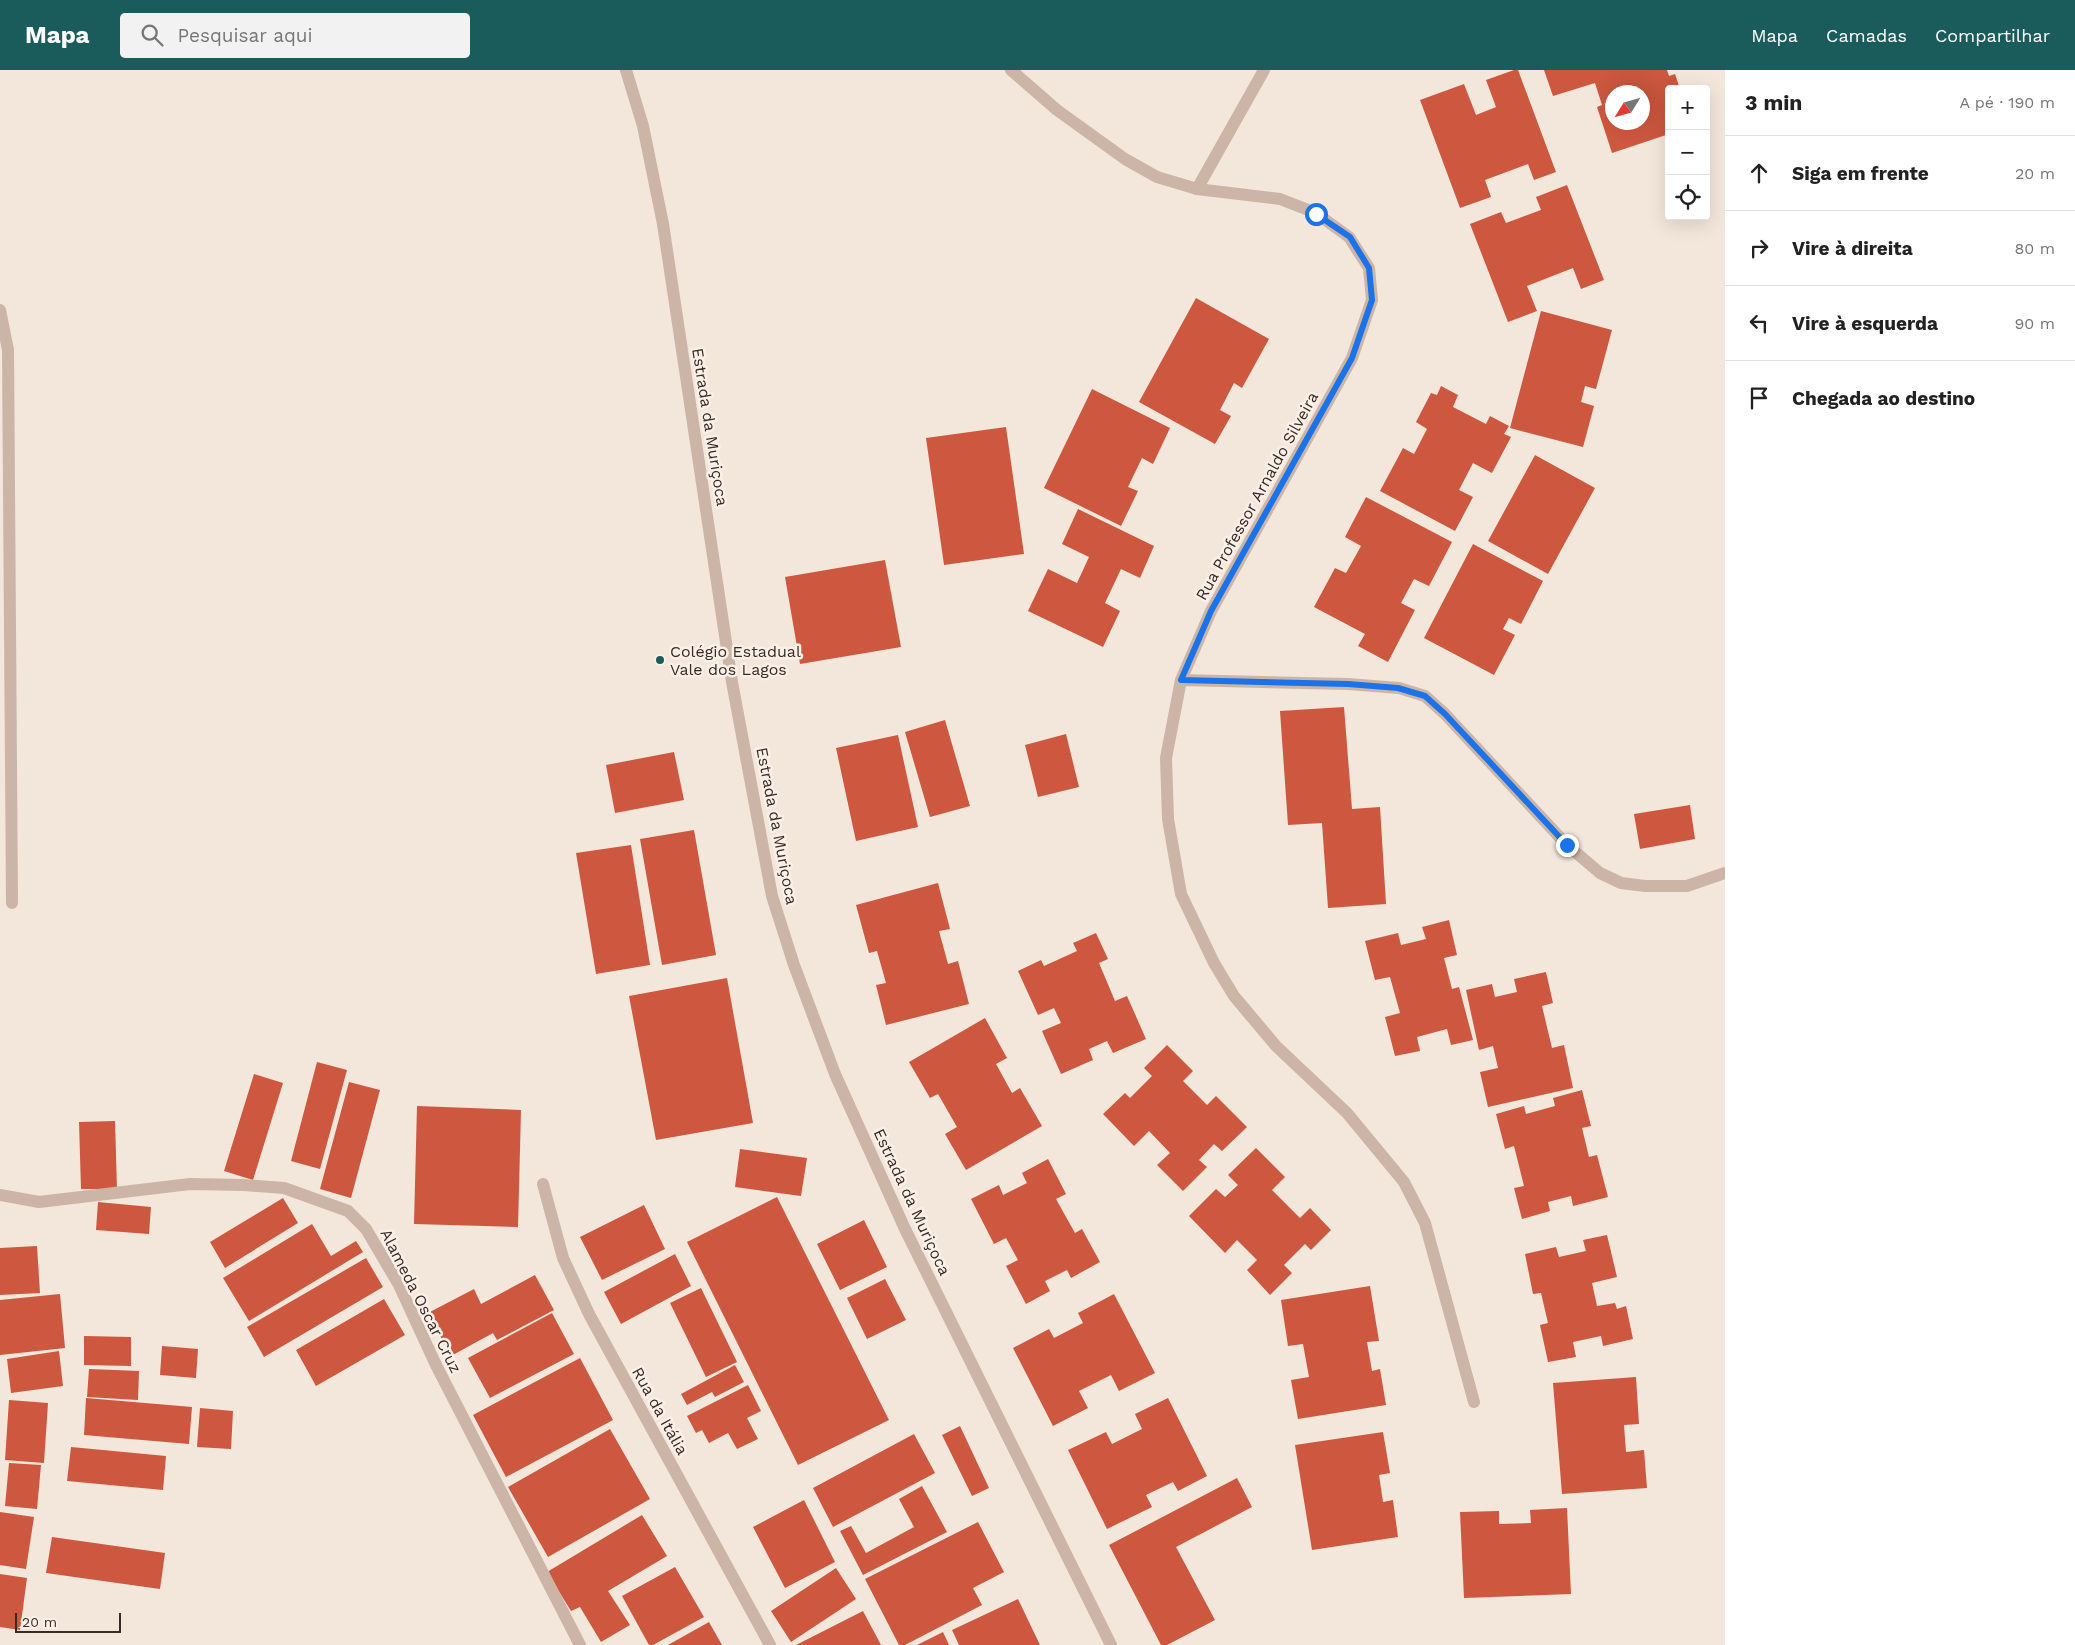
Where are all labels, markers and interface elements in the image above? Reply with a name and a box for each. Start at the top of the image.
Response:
search box [120,13,470,58]
text: Mapa [25,21,90,49]
icon: search [138,21,166,49]
text: Pesquisar aqui [178,24,313,47]
text: Mapa [1751,25,1798,46]
text: Camadas [1826,25,1907,46]
text: Compartilhar [1935,25,2050,46]
north arrow [1605,85,1650,130]
map controls [1665,85,1710,220]
button: + [1665,85,1710,130]
text: 3 min [1745,90,1802,115]
text: A pé · 190 m [1959,93,2055,112]
button: − [1665,130,1710,175]
icon: ahead [1745,159,1773,187]
text: Siga em frente [1792,162,1929,185]
text: 20 m [2015,164,2055,183]
button: locate [1665,175,1710,220]
route start [1305,203,1328,226]
icon: right [1745,234,1773,262]
text: Vire à direita [1792,237,1913,260]
text: 80 m [2014,239,2055,258]
icon: left [1745,309,1773,337]
text: Vire à esquerda [1792,312,1938,335]
text: 90 m [2014,314,2055,333]
street label: Estrada da Muriçoca [688,347,732,507]
icon: arrive [1745,384,1773,412]
text: Chegada ao destino [1792,387,1975,410]
street label: Rua Professor Arnaldo Silveira [1192,389,1322,603]
place label: Colégio Estadual Vale dos Lagos [670,642,801,679]
marker: Colégio Estadual Vale dos Lagos [654,654,666,666]
street label: Estrada da Muriçoca [752,746,802,906]
route end [1556,834,1579,857]
street label: Estrada da Muriçoca [870,1126,954,1278]
street label: Alameda Oscar Cruz [376,1226,466,1376]
street label: Rua da Itália [628,1364,692,1458]
scale bar [15,1610,121,1633]
text: 20 m [22,1614,57,1630]

